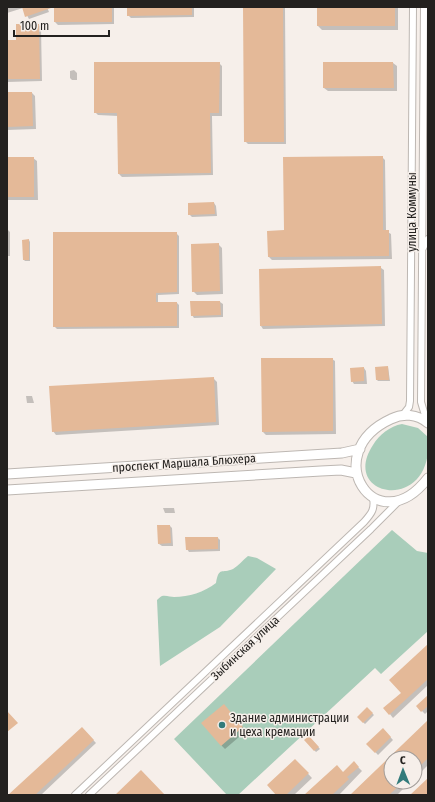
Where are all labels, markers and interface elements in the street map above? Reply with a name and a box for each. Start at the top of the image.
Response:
scale bar [14,12,109,38]
text: 100 m [20,19,49,33]
street label: улица Коммуны [405,172,419,252]
street label: проспект Маршала Блюхера [112,451,256,475]
street label: Зыбинская улица [208,613,282,683]
place label: Здание администрации и цеха кремации [230,711,349,739]
marker: Здание администрации и цеха кремации [217,720,227,730]
north arrow [383,750,423,790]
text: С [400,754,406,767]

